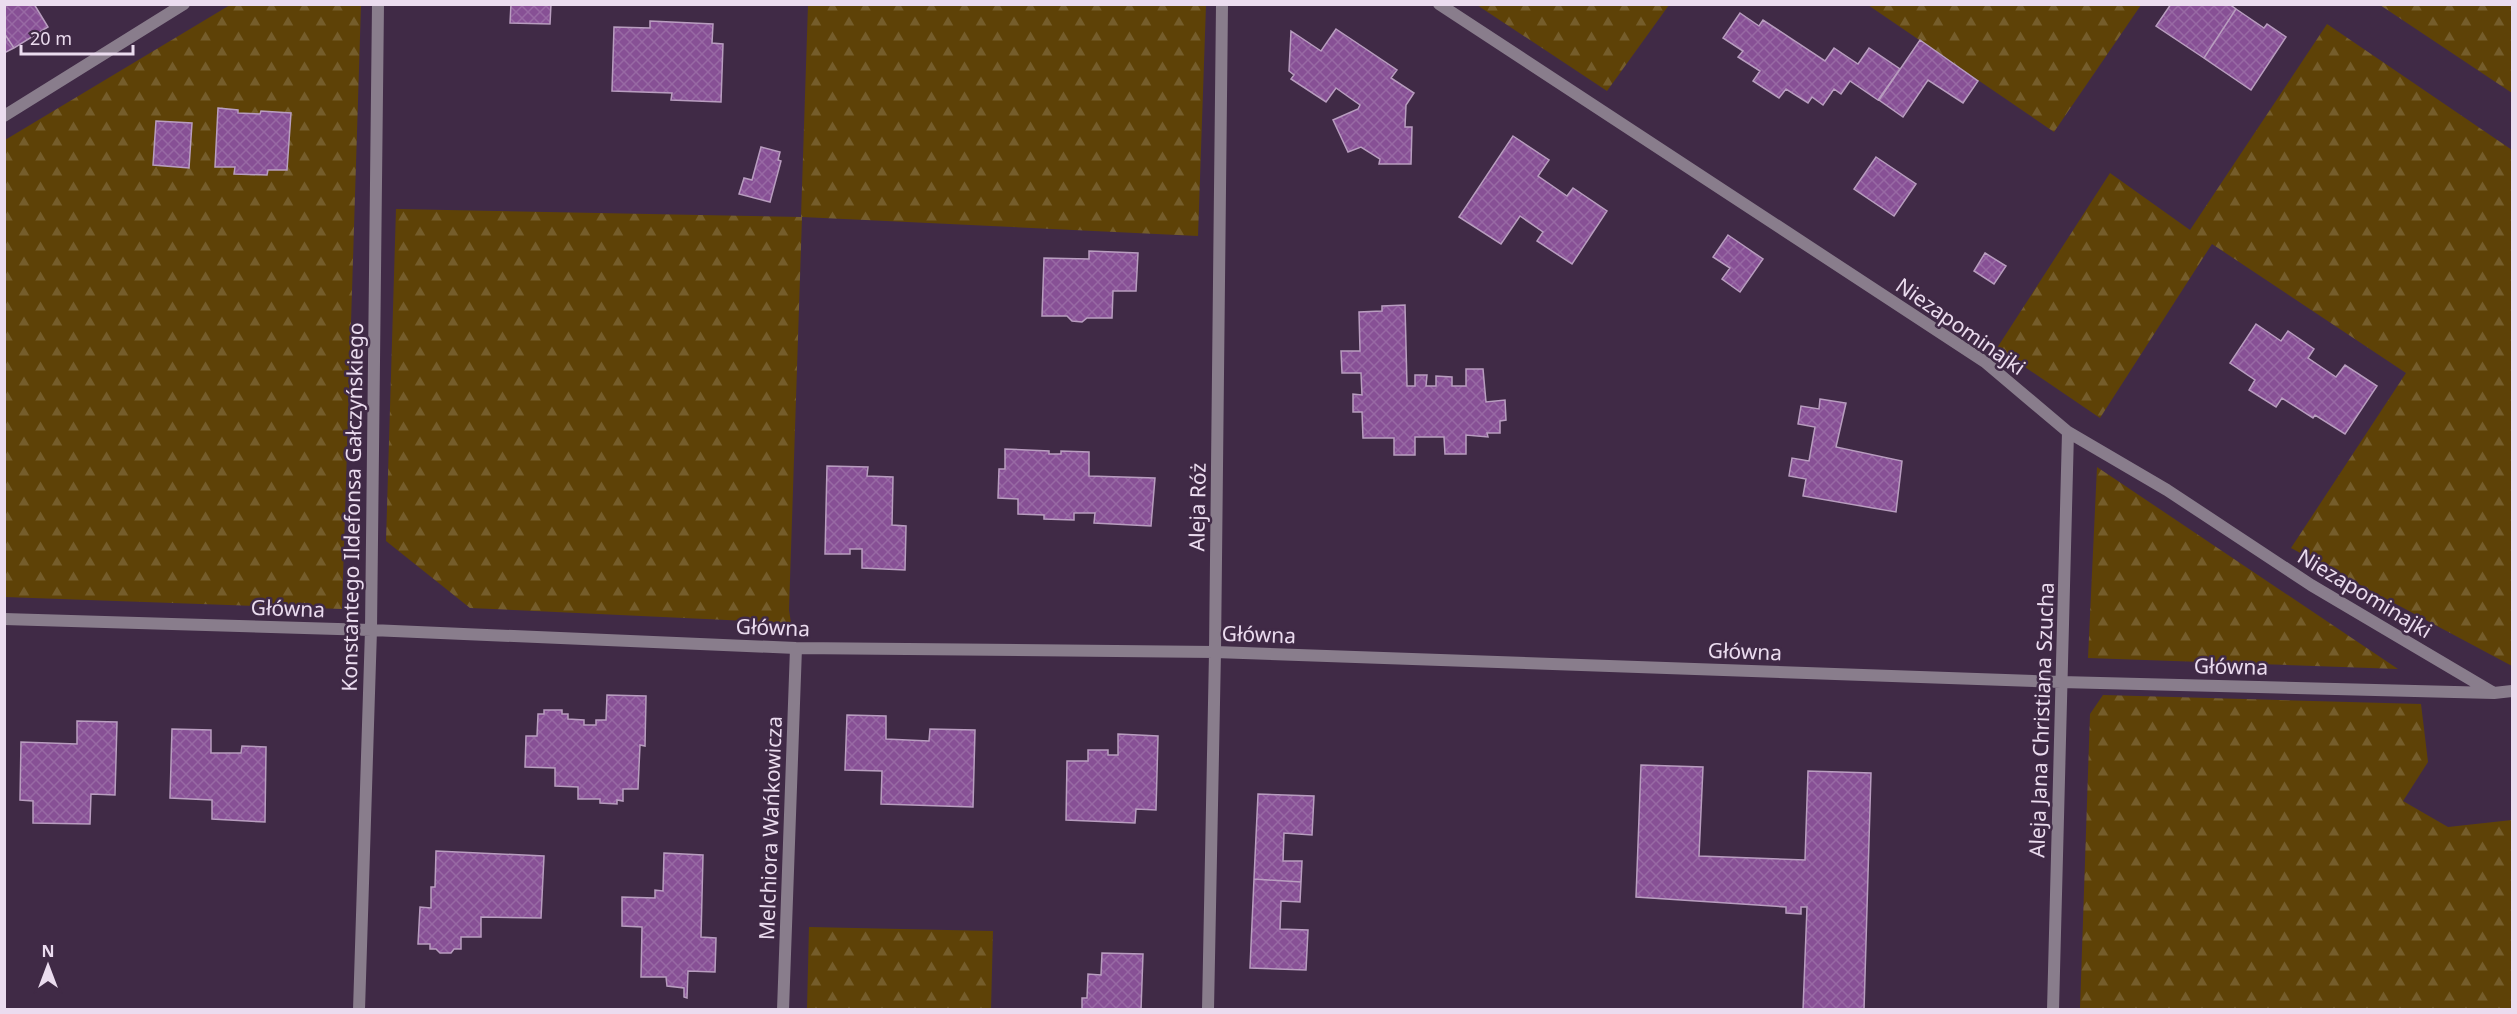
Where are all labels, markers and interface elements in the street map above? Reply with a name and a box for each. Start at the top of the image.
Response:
scale bar [21,18,134,56]
text: 20 m [30,26,72,50]
street label: Niezapominajki [1891,271,2031,381]
street label: Konstantego Ildefonsa Gałczyńskiego [335,322,369,692]
street label: Aleja Róż [1182,462,1212,552]
street label: Niezapominajki [2293,542,2437,644]
street label: Aleja Jana Christiana Szucha [2022,582,2060,858]
street label: Główna [250,593,326,623]
street label: Główna [735,612,811,642]
street label: Główna [1221,619,1297,649]
street label: Główna [1707,636,1783,666]
street label: Główna [2194,651,2268,681]
street label: Melchiora Wańkowicza [752,716,788,940]
north arrow [18,936,78,996]
text: N [41,940,55,962]

